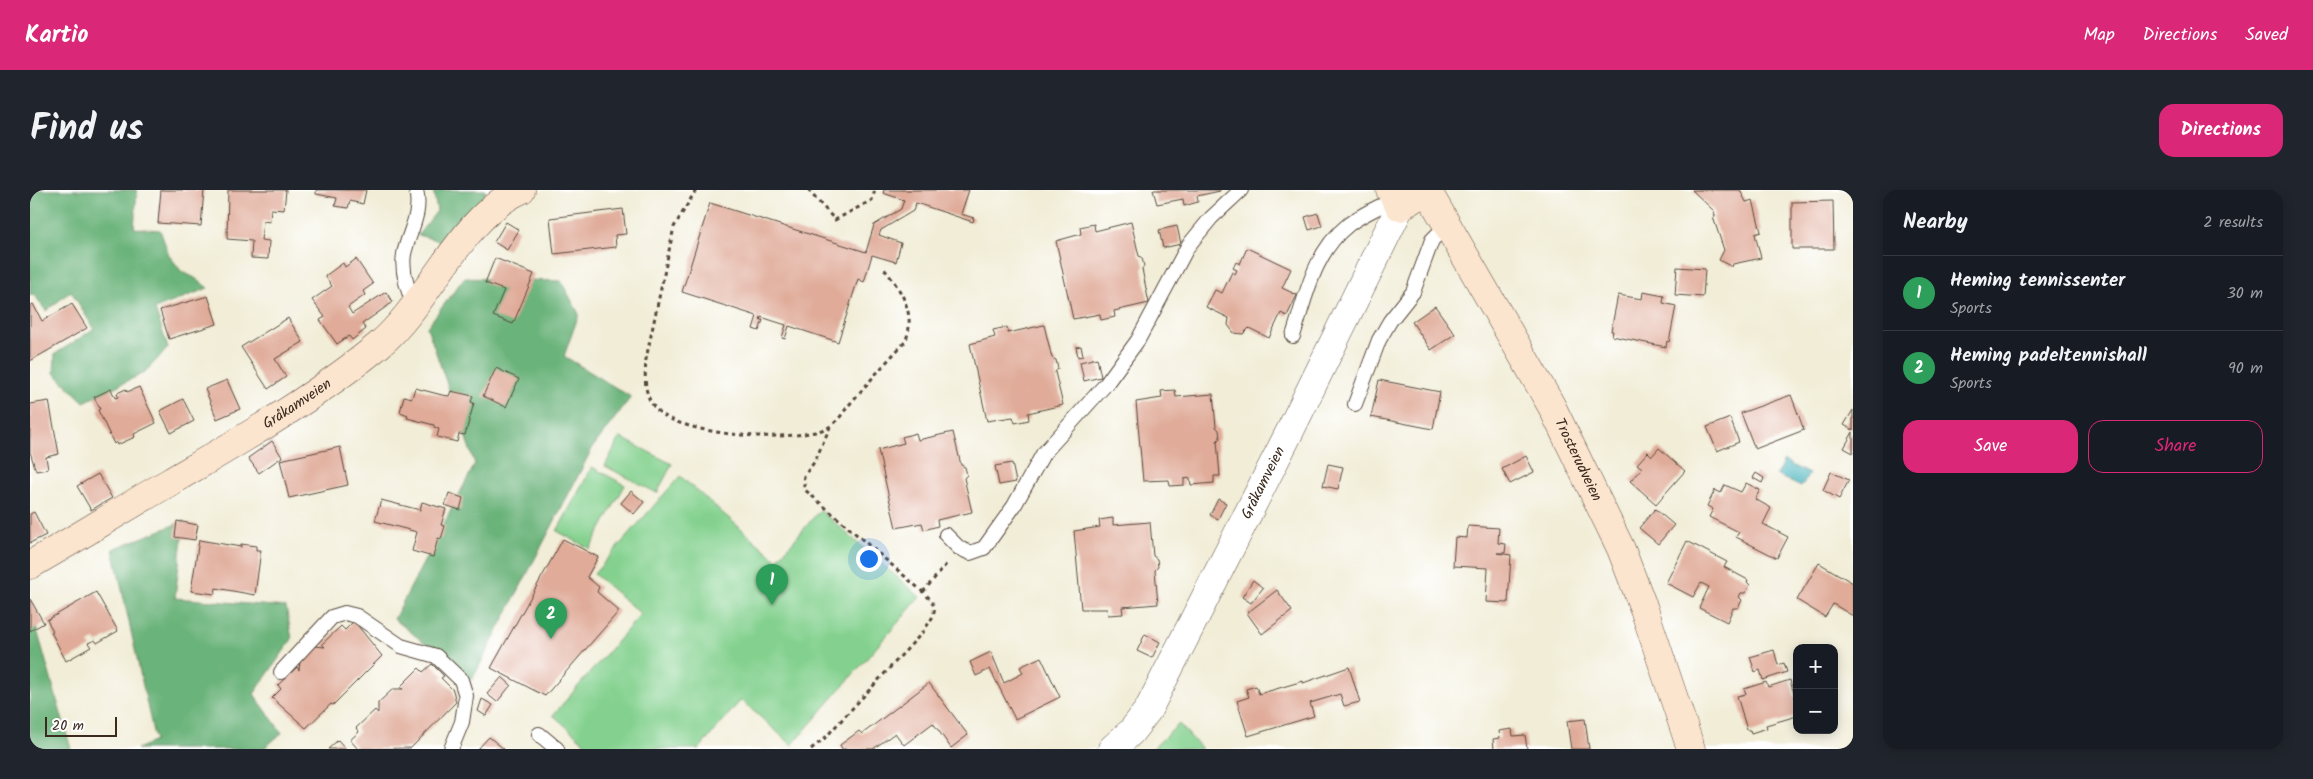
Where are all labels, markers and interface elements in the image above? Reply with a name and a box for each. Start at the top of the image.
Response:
text: Kartio [25,16,88,55]
text: Map [2083,21,2115,50]
text: Directions [2143,21,2217,50]
text: Saved [2245,21,2288,50]
text: Find us [30,102,143,158]
button: Directions [2159,104,2283,157]
text: Nearby [1903,206,1968,239]
text: 2 results [2203,210,2263,235]
text: Heming tennissenter [1950,266,2125,296]
text: 1 [1917,281,1921,306]
text: 30 m [2227,281,2263,306]
text: Sports [1950,296,1992,321]
text: Heming padeltennishall [1950,341,2147,371]
text: 2 [1914,356,1924,381]
text: 90 m [2228,356,2263,381]
text: Sports [1950,371,1992,396]
street label: Gråkamveien [258,373,337,436]
street label: Trosterudveien [1547,414,1608,506]
button: Save [1903,420,2078,473]
button: Share [2088,420,2263,473]
street label: Gråkamveien [1235,442,1292,524]
your location [856,546,882,572]
pin: 1 [756,564,788,605]
pin: 2 [535,598,567,639]
map controls [1793,644,1838,734]
button: + [1793,644,1838,689]
button: − [1793,689,1838,734]
scale bar [45,714,118,737]
text: 20 m [52,715,84,737]

